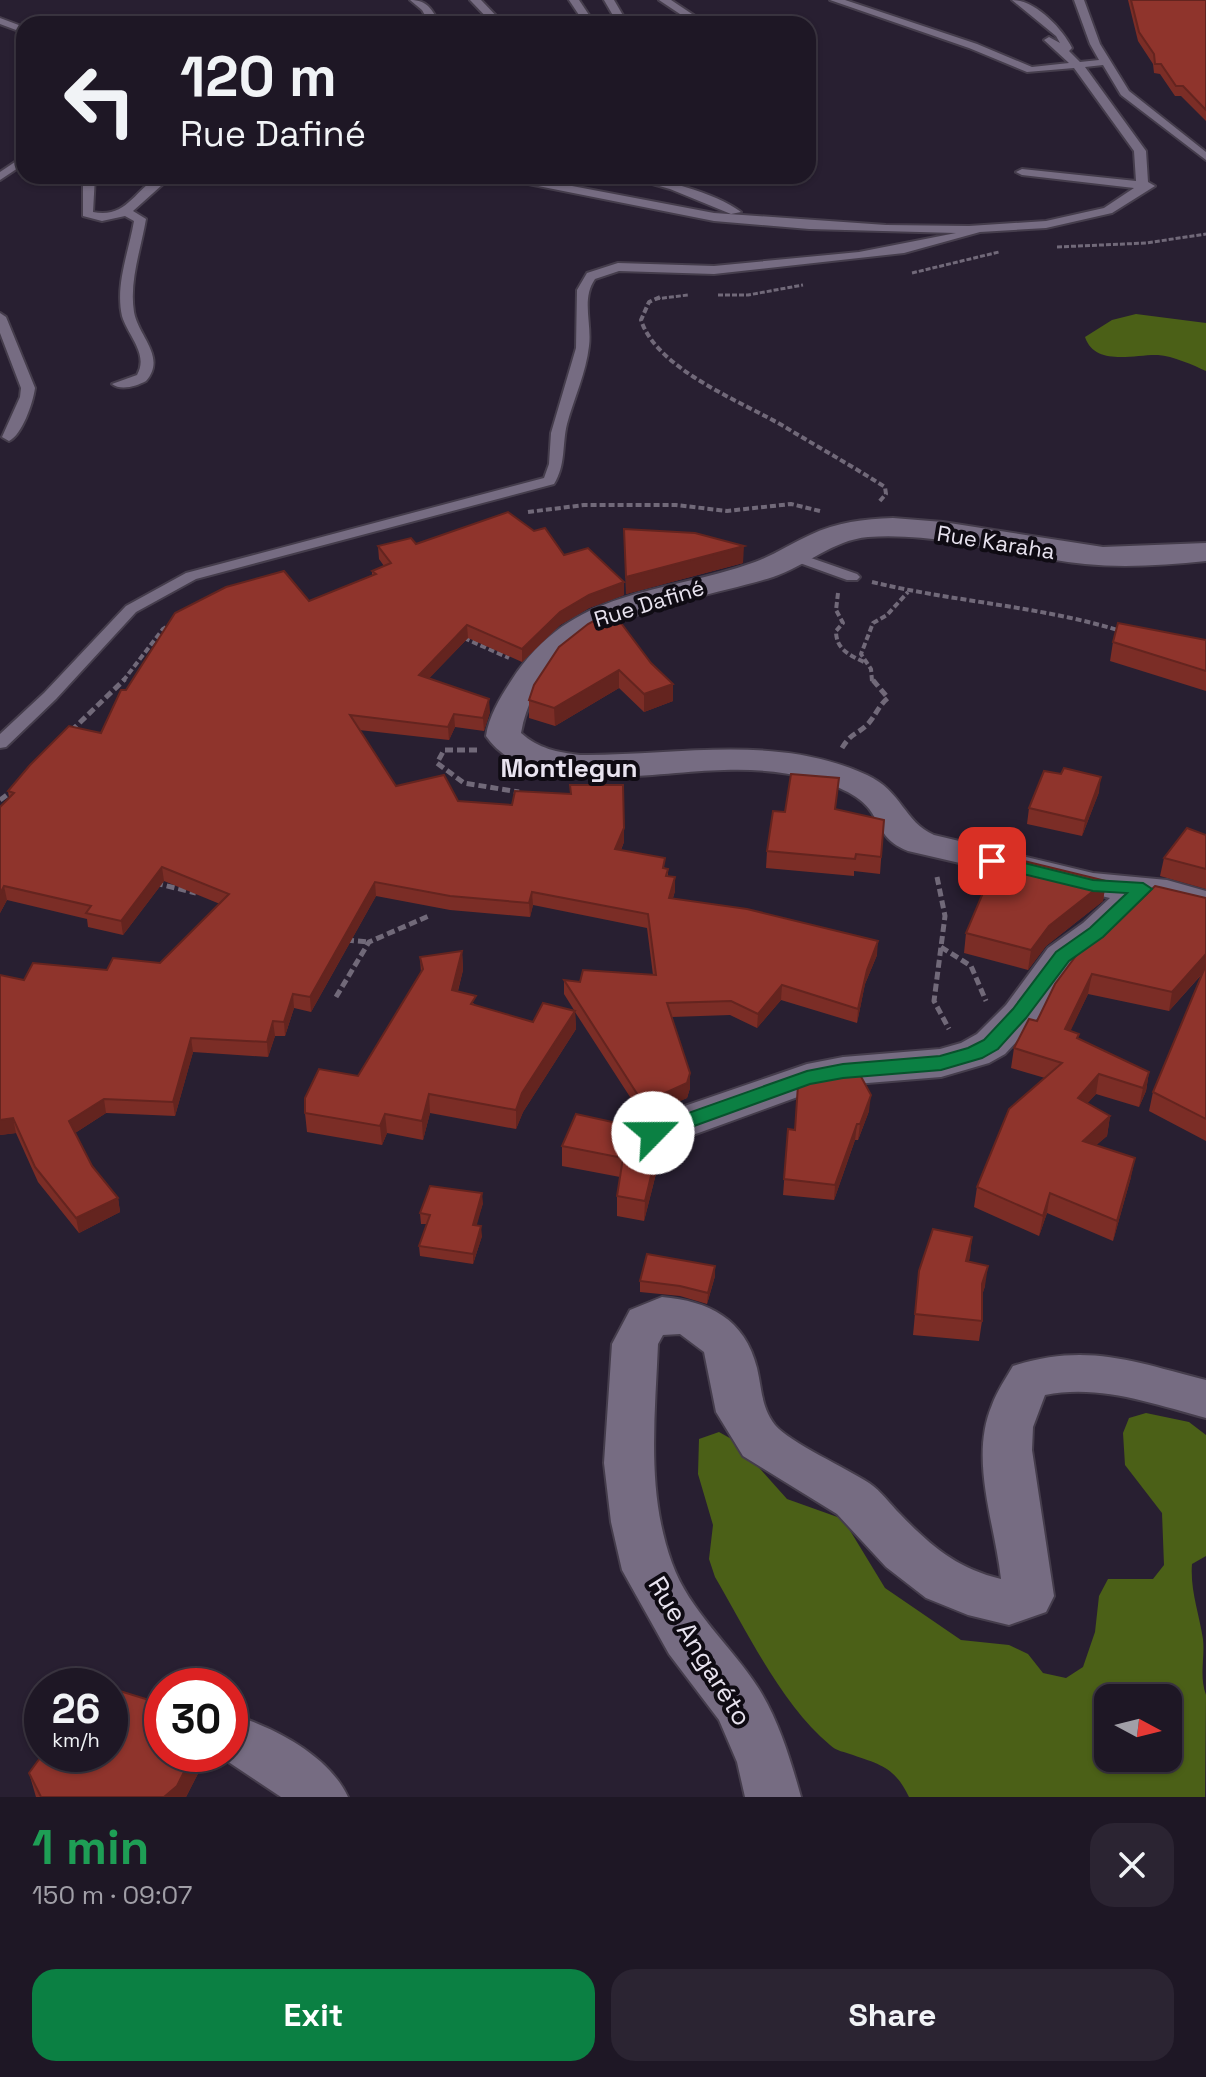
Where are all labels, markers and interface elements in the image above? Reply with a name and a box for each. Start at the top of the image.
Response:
text: 120 m [180,41,337,112]
icon: left [48,48,152,152]
text: Rue Dafiné [180,111,366,157]
street label: Rue Karaha [935,519,1057,565]
street label: Rue Dafiné [591,573,707,633]
district label: Montlegun [501,751,637,785]
pin [958,827,1026,895]
icon: arrive [970,839,1014,883]
position arrow [611,1091,695,1175]
street label: Rue Angaréto [641,1570,759,1732]
speed limit sign: 30 [144,1668,248,1772]
text: 26 [52,1684,100,1735]
north arrow [1094,1684,1182,1772]
map controls [1094,1684,1182,1772]
text: km/h [52,1727,100,1753]
text: 1 min [32,1817,149,1878]
button: close [1090,1823,1174,1907]
text: 150 m · 09:07 [32,1878,192,1912]
button: Exit [32,1969,595,2061]
button: Share [611,1969,1174,2061]

